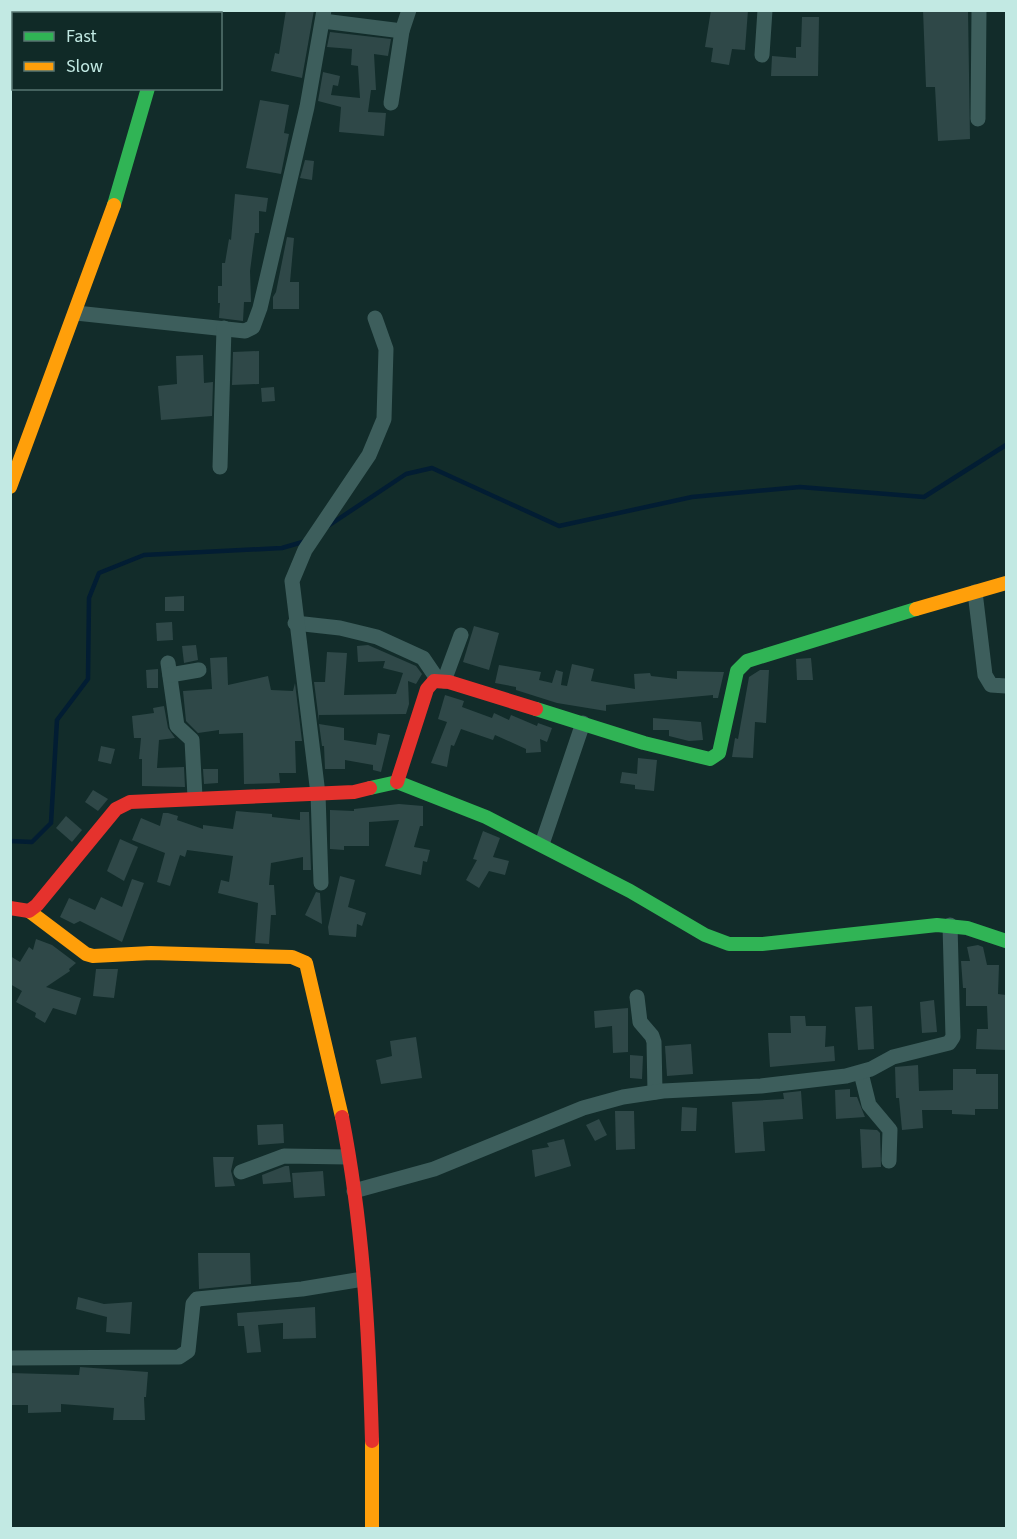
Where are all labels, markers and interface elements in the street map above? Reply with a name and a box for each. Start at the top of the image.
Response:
legend [12,12,222,90]
text: Fast [66,24,97,49]
text: Slow [66,54,103,79]

